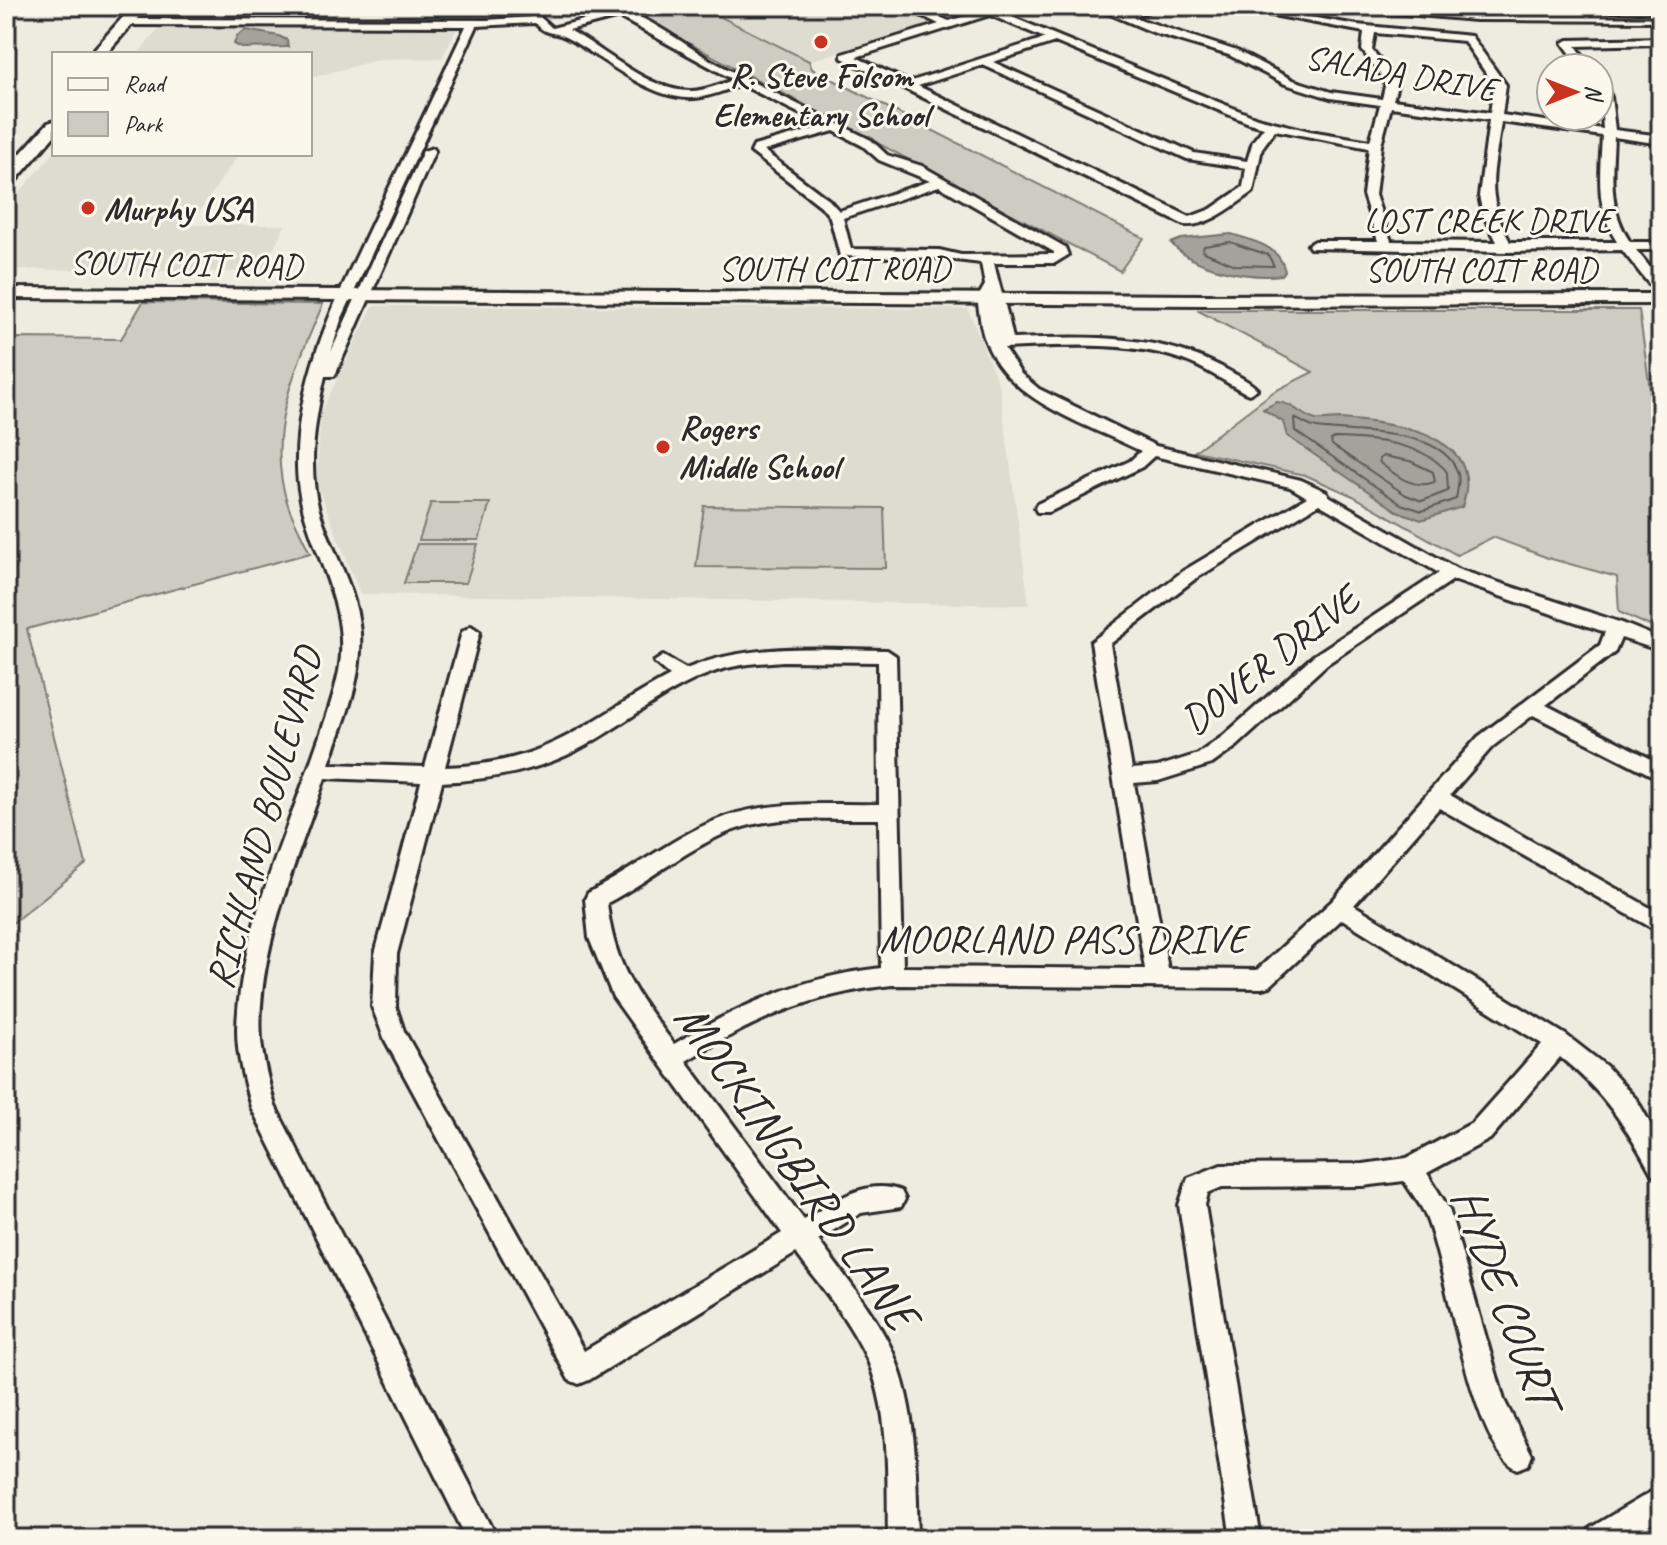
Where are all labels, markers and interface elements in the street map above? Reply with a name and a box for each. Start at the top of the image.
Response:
marker: R. Steve Folsom Elementary School [812,33,830,51]
street label: SALADA DRIVE [1302,35,1504,112]
legend [52,52,312,156]
north arrow [1535,52,1615,132]
place label: R. Steve Folsom Elementary School [713,54,935,136]
text: Road [124,69,168,99]
text: N [1580,85,1608,102]
text: Park [124,109,164,139]
place label: Murphy USA [104,187,254,230]
marker: Murphy USA [79,199,97,217]
street label: LOST CREEK DRIVE [1364,199,1616,242]
street label: SOUTH COIT ROAD [70,240,305,288]
street label: SOUTH COIT ROAD [718,247,953,290]
street label: SOUTH COIT ROAD [1365,248,1600,291]
place label: Rogers Middle School [679,406,845,488]
marker: Rogers Middle School [654,438,672,456]
street label: DOVER DRIVE [1171,572,1373,745]
street label: RICHLAND BOULEVARD [194,639,334,994]
street label: MOORLAND PASS DRIVE [880,914,1252,964]
street label: MOCKINGBIRD LANE [662,991,936,1346]
street label: HYDE COURT [1439,1179,1578,1426]

